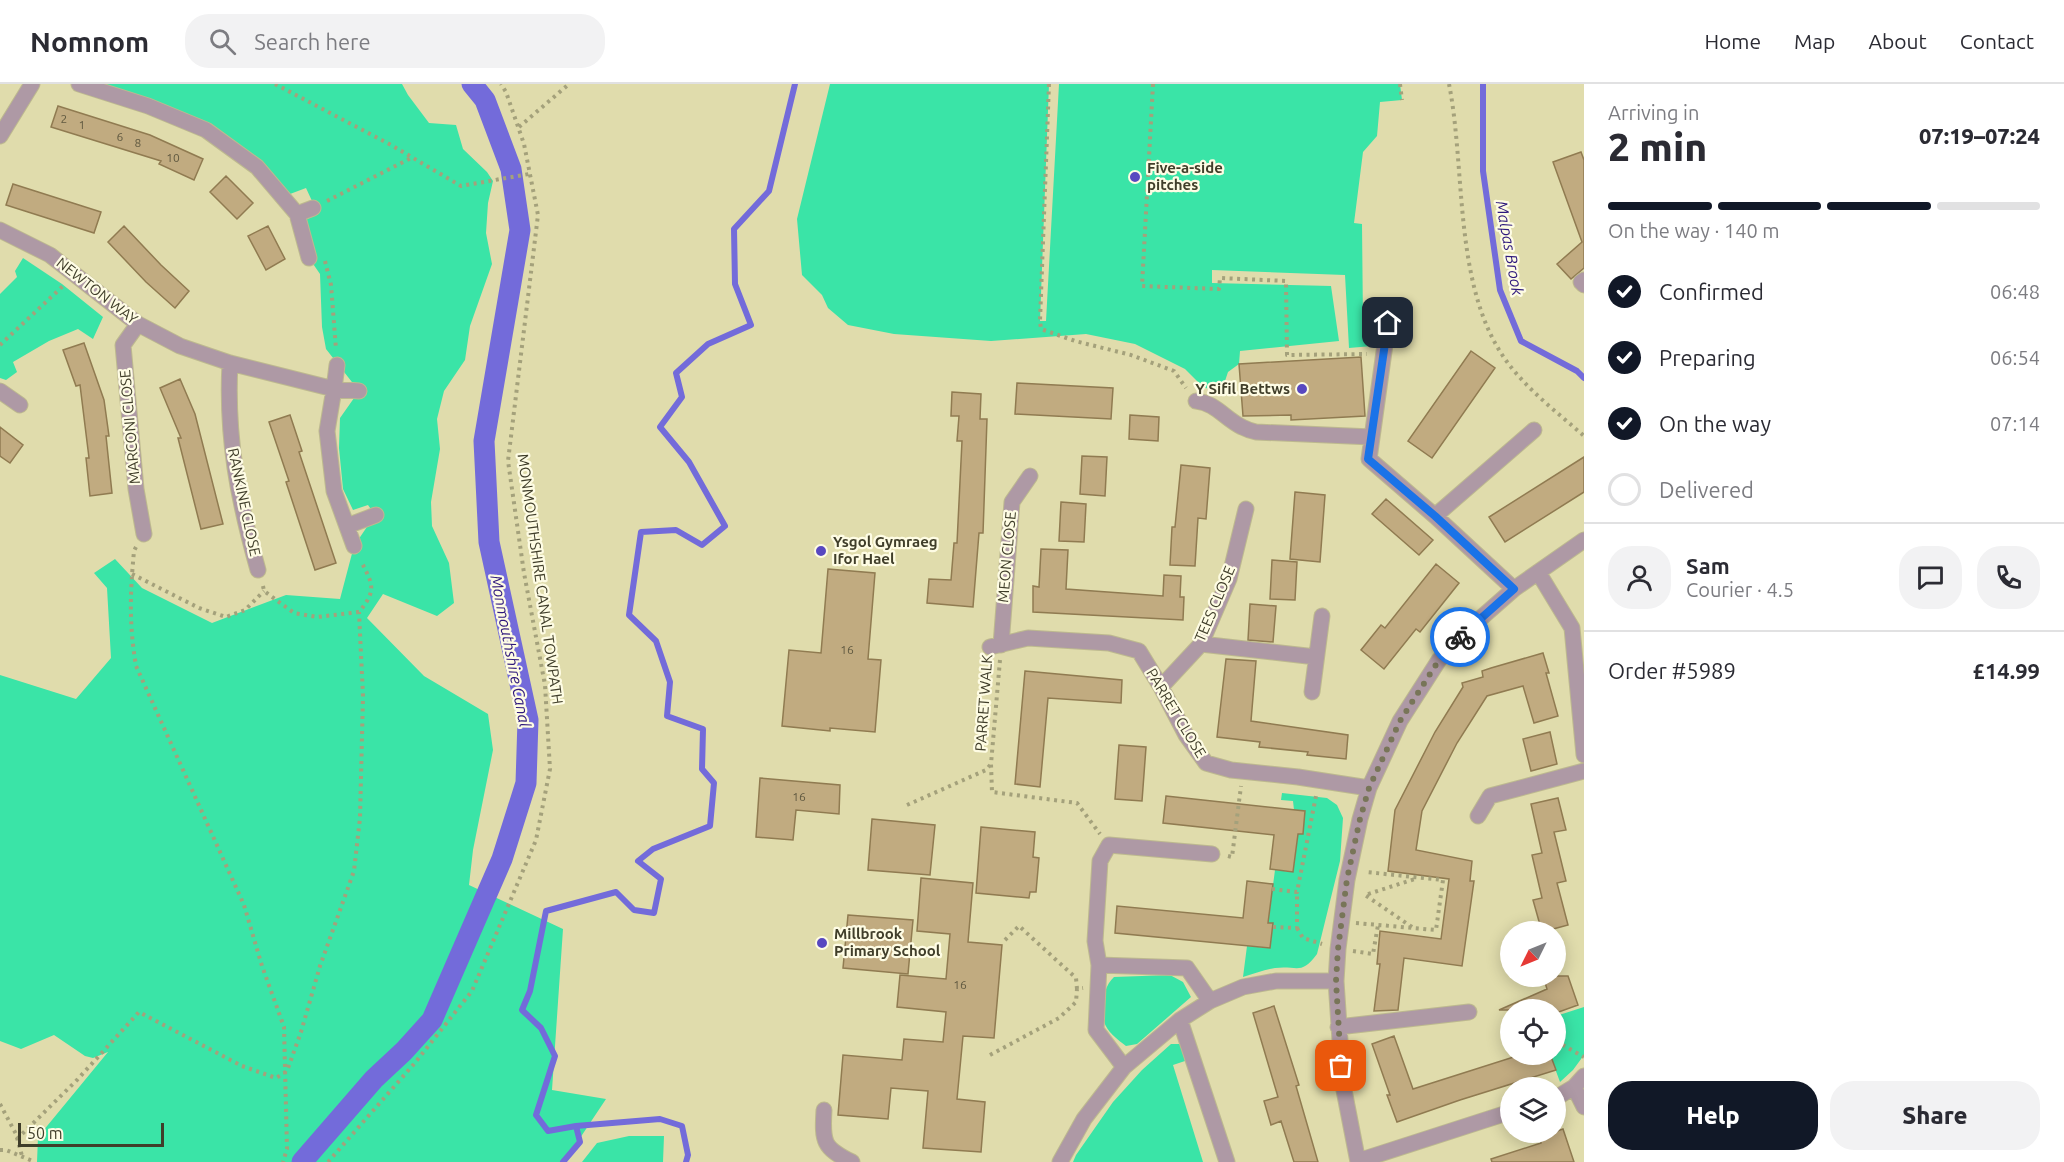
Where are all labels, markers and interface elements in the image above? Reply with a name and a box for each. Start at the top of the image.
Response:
search box [185,14,605,68]
icon: search [206,25,239,58]
text: Nomnom [30,26,149,57]
text: Search here [254,29,371,54]
text: Home [1704,29,1761,53]
text: Map [1794,29,1835,53]
text: About [1868,29,1927,53]
text: Contact [1960,29,2034,53]
text: Arriving in [1608,101,1699,124]
house number: 2 [61,112,67,125]
house number: 1 [79,118,85,131]
text: 07:19–07:24 [1919,123,2040,148]
text: 2 min [1608,125,1707,168]
house number: 6 [117,130,124,143]
house number: 8 [135,136,142,149]
house number: 10 [166,151,180,164]
place label: Five-a-side pitches [1147,159,1223,193]
marker: Five-a-side pitches [1128,170,1142,184]
water label: Malpas Brook [1493,199,1527,298]
text: On the way · 140 m [1608,219,1780,242]
street label: NEWTON WAY [53,254,141,328]
icon: check [1608,275,1641,308]
text: Confirmed [1659,279,1764,304]
text: 06:48 [1990,280,2040,303]
pin [1362,297,1413,348]
icon: home [1371,306,1404,339]
icon: check [1608,341,1641,374]
text: Preparing [1659,345,1756,370]
text: 06:54 [1990,346,2040,369]
street label: MARCONI CLOSE [116,369,143,485]
place label: Y Sifil Bettws [1195,380,1290,397]
marker: Y Sifil Bettws [1295,382,1309,396]
icon: check [1608,407,1641,440]
text: On the way [1659,411,1771,436]
text: 07:14 [1990,412,2040,435]
street label: RANKINE CLOSE [225,446,264,557]
street label: MONMOUTHSHIRE CANAL TOWPATH [514,453,567,705]
text: Delivered [1659,477,1754,502]
street label: MEON CLOSE [994,511,1019,603]
place label: Ysgol Gymraeg Ifor Hael [833,533,938,567]
marker: Ysgol Gymraeg Ifor Hael [814,544,828,558]
button: person [1608,546,1671,609]
button: chat [1899,546,1962,609]
button: phone [1977,546,2040,609]
text: Sam [1686,553,1730,578]
street label: TEES CLOSE [1191,563,1238,644]
water label: Monmouthshire Canal [487,573,535,729]
text: Courier · 4.5 [1686,578,1794,601]
courier [1430,607,1490,667]
icon: bike [1444,621,1477,654]
house number: 16 [840,643,854,656]
street label: PARRET WALK [972,654,995,752]
text: Order #5989 [1608,658,1736,683]
text: £14.99 [1973,658,2040,683]
street label: PARRET CLOSE [1143,665,1210,761]
house number: 16 [792,790,806,803]
north arrow [1500,921,1566,987]
map controls [1500,921,1566,1143]
place label: Millbrook Primary School [834,925,941,959]
marker: Millbrook Primary School [815,936,829,950]
house number: 16 [953,978,967,991]
button: locate [1500,999,1566,1065]
pin [1315,1040,1366,1091]
icon: bag [1324,1049,1357,1082]
button: layers [1500,1077,1566,1143]
button: Help [1608,1081,1818,1150]
button: Share [1830,1081,2040,1150]
scale bar [18,1120,164,1148]
text: 50 m [27,1124,63,1142]

